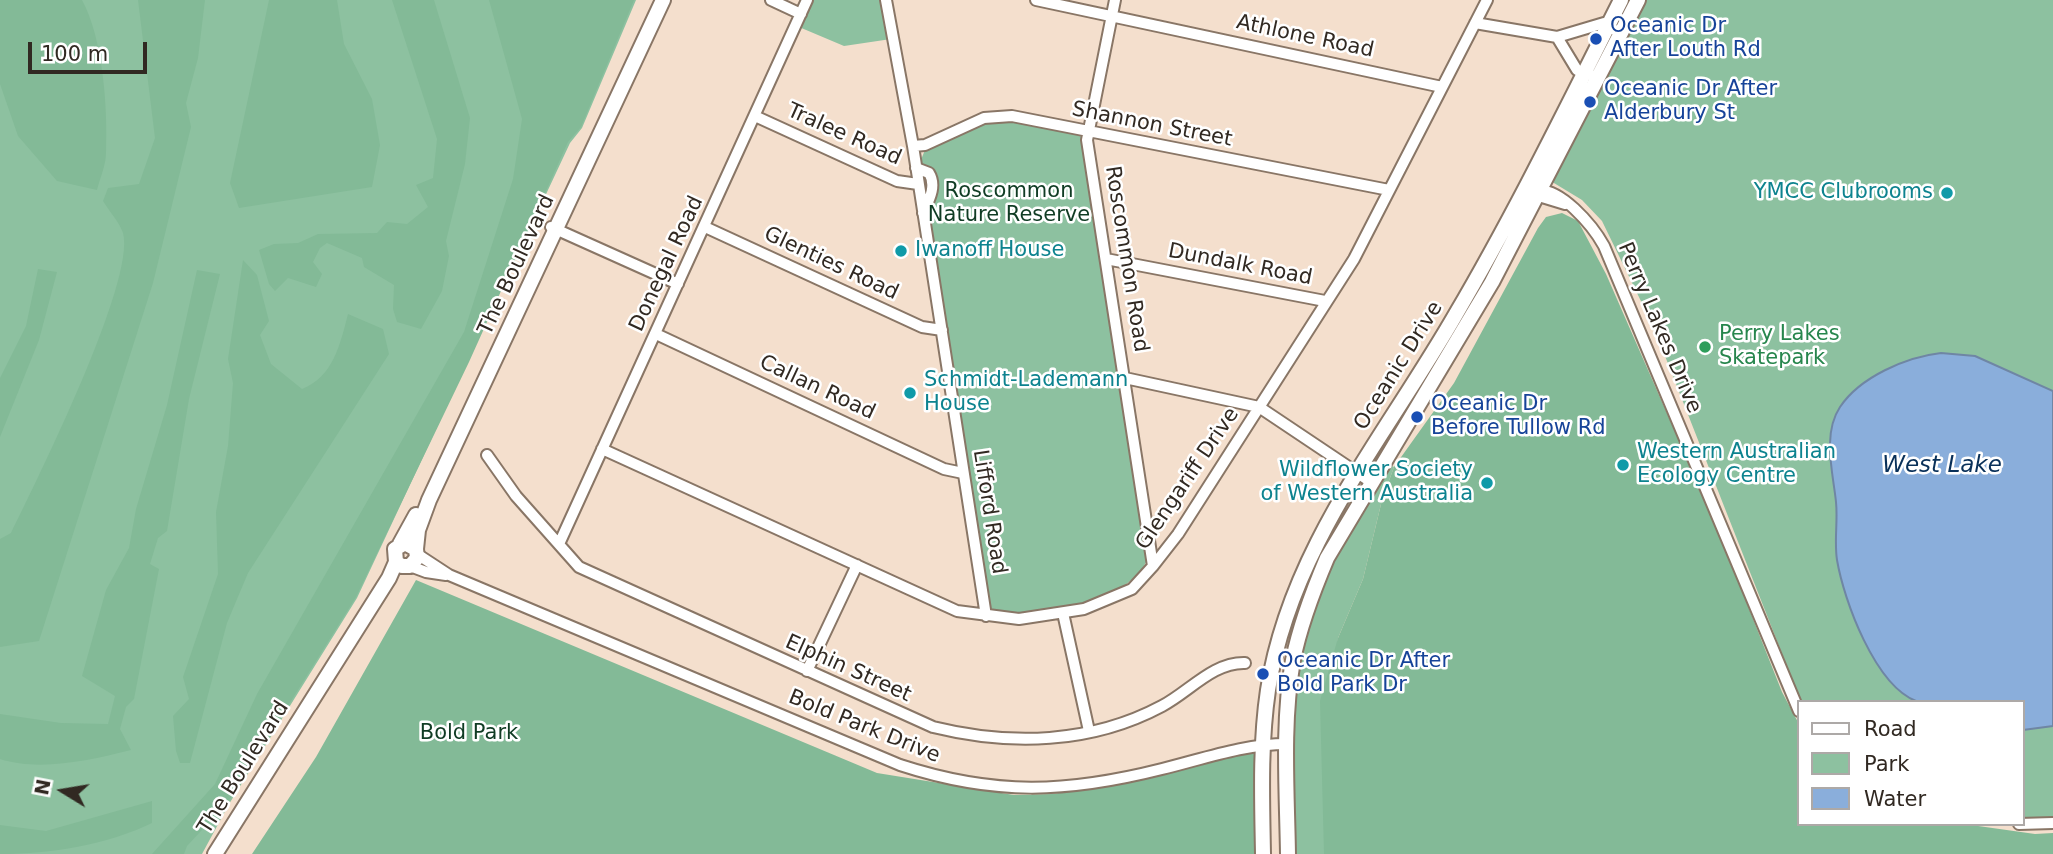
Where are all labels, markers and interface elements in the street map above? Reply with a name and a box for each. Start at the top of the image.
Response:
street label: Athlone Road [1234,10,1376,64]
place label: Oceanic Dr After Louth Rd [1610,14,1761,64]
scale bar [32,28,150,72]
marker: Oceanic Dr After Louth Rd [1588,31,1604,47]
text: 100 m [41,42,108,66]
place label: Oceanic Dr After Alderbury St [1604,77,1777,127]
marker: Oceanic Dr After Alderbury St [1582,94,1598,110]
street label: Shannon Street [1070,97,1234,153]
street label: Tralee Road [783,99,905,171]
street label: Roscommon Road [1099,164,1153,354]
park label: Roscommon Nature Reserve [928,179,1090,229]
place label: YMCC Clubrooms [1754,180,1933,206]
marker: YMCC Clubrooms [1939,185,1955,201]
street label: The Boulevard [473,191,561,339]
street label: Donegal Road [625,192,709,336]
street label: Glenties Road [760,222,902,306]
place label: Iwanoff House [915,238,1064,264]
street label: Dundalk Road [1166,239,1314,291]
street label: Perry Lakes Drive [1612,239,1706,417]
marker: Iwanoff House [893,243,909,259]
street label: Oceanic Drive [1349,297,1449,435]
place label: Perry Lakes Skatepark [1719,322,1840,372]
marker: Perry Lakes Skatepark [1697,339,1713,355]
street label: Callan Road [755,350,879,426]
place label: Schmidt-Lademann House [924,368,1128,418]
marker: Schmidt-Lademann House [902,385,918,401]
place label: Oceanic Dr Before Tullow Rd [1431,392,1606,442]
street label: Glengariff Drive [1131,403,1245,555]
marker: Oceanic Dr Before Tullow Rd [1409,409,1425,425]
place label: Western Australian Ecology Centre [1637,440,1836,490]
street label: Lifford Road [967,448,1011,576]
water label: West Lake [1882,452,2002,480]
marker: Western Australian Ecology Centre [1615,457,1631,473]
place label: Wildflower Society of Western Australia [1260,458,1473,508]
marker: Wildflower Society of Western Australia [1479,475,1495,491]
street label: Elphin Street [781,630,915,708]
place label: Oceanic Dr After Bold Park Dr [1277,649,1450,699]
marker: Oceanic Dr After Bold Park Dr [1255,666,1271,682]
street label: Bold Park Drive [785,685,943,769]
street label: The Boulevard [193,697,295,839]
legend [1798,700,2025,826]
text: Road [1864,717,1917,741]
park label: Bold Park [420,721,518,747]
text: Park [1864,752,1909,776]
north arrow [28,756,98,826]
text: N [30,777,55,797]
text: Water [1864,787,1926,811]

